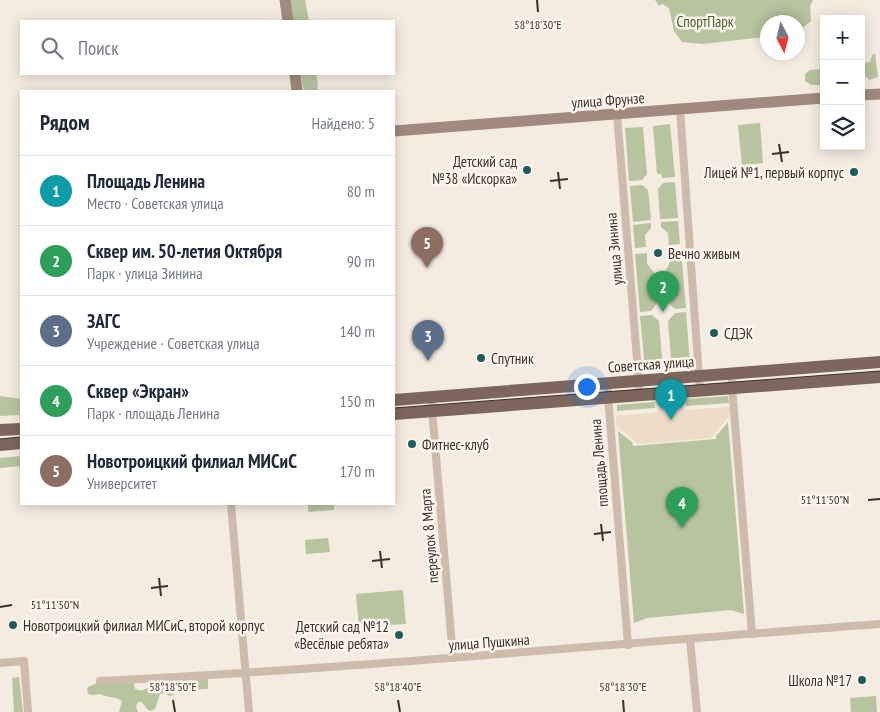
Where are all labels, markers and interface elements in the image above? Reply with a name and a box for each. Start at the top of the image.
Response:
park label: СпортПарк [676,12,734,31]
north arrow [760,15,805,60]
map controls [820,15,865,150]
button: + [820,15,865,60]
text: 58°18'30"E [514,17,562,32]
search box [20,20,395,75]
icon: search [38,34,66,62]
text: Поиск [78,36,119,60]
button: − [820,60,865,105]
street label: улица Фрунзе [571,88,645,112]
button: layers [820,105,865,150]
text: Рядом [40,109,90,136]
text: Найдено: 5 [312,113,375,133]
place label: Детский сад №38 «Искорка» [432,152,517,188]
place label: Лицей №1, первый корпус [703,163,845,182]
marker: Детский сад №38 «Искорка» [521,164,533,176]
marker: Лицей №1, первый корпус [848,166,860,178]
text: Площадь Ленина [87,169,205,193]
text: 1 [52,181,60,201]
text: 80 m [347,181,375,201]
text: Место · Советская улица [87,193,224,213]
street label: улица Зинина [601,212,627,286]
pin: 5 [411,227,443,268]
text: Сквер им. 50-летия Октября [87,239,282,263]
place label: Вечно живым [668,244,740,263]
marker: Вечно живым [652,247,664,259]
text: 2 [52,251,60,271]
text: 90 m [347,251,375,271]
text: Парк · улица Зинина [87,263,203,283]
pin: 2 [647,271,679,312]
text: ЗАГС [87,309,120,333]
pin: 3 [412,320,444,361]
text: 3 [52,321,60,341]
text: 140 m [340,321,375,341]
place label: СДЭК [724,324,754,343]
marker: СДЭК [708,327,720,339]
text: Учреждение · Советская улица [87,333,260,353]
place label: Спутник [491,349,534,368]
marker: Спутник [475,352,487,364]
street label: Советская улица [607,352,695,376]
your location [574,374,600,400]
text: Сквер «Экран» [87,379,189,403]
pin: 1 [655,379,687,420]
text: 4 [52,391,60,411]
text: 150 m [340,391,375,411]
text: Парк · площадь Ленина [87,403,220,423]
street label: площадь Ленина [586,418,612,508]
place label: Фитнес-клуб [422,435,489,454]
marker: Фитнес-клуб [406,438,418,450]
text: Новотроицкий филиал МИСиС [87,449,297,473]
text: 5 [52,461,60,481]
text: 170 m [340,461,375,481]
text: Университет [87,473,157,493]
pin: 4 [666,487,698,528]
street label: переулок 8 Марта [415,488,443,584]
text: 51°11'50"N [801,492,849,507]
text: 51°11'50"N [31,597,79,612]
place label: Новотроицкий филиал МИСиС, второй корпус [23,616,265,635]
place label: Детский сад №12 «Весёлые ребята» [294,617,389,653]
marker: Новотроицкий филиал МИСиС, второй корпус [7,619,19,631]
marker: Детский сад №12 «Весёлые ребята» [393,629,405,641]
street label: улица Пушкина [448,630,530,654]
place label: Школа №17 [788,671,852,690]
marker: Школа №17 [856,674,868,686]
text: 58°18'50"E [149,679,197,694]
text: 58°18'40"E [374,679,422,694]
text: 58°18'30"E [599,679,647,694]

